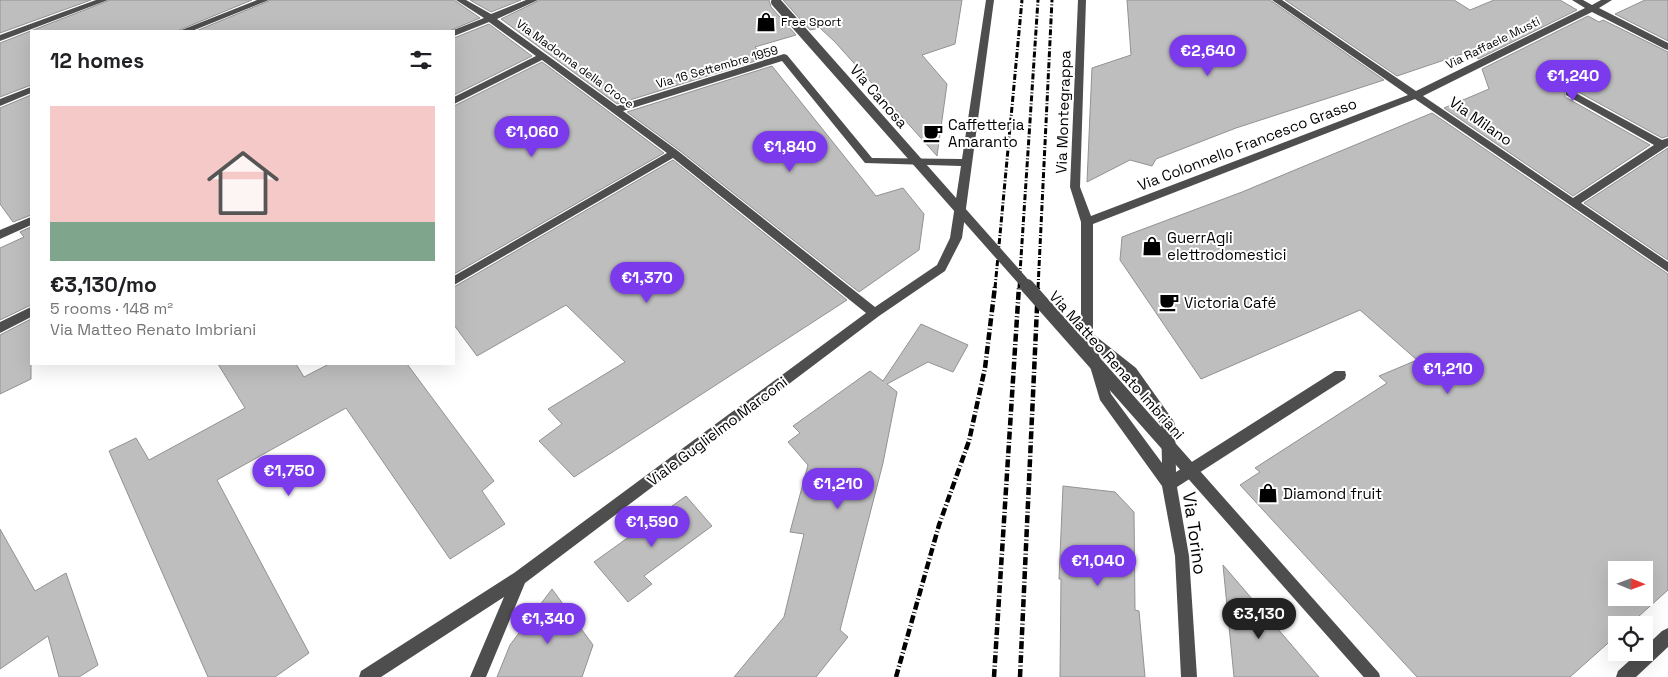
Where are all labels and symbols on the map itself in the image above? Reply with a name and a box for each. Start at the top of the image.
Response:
shop icon: Free Sport [755,11,777,33]
street label: Via Raffaele Musti [1443,13,1543,73]
place label: Free Sport [781,14,842,30]
street label: Via Madonna della Croce [513,16,637,112]
pin: €2,640 [1167,34,1249,77]
street label: Via 16 Settembre 1959 [654,42,780,92]
street label: Via Montegrappa [1051,49,1075,174]
pin: €1,240 [1532,59,1614,102]
street label: Via Canosa [846,60,912,132]
street label: Via Milano [1446,92,1516,150]
street label: Via Colonnello Francesco Grasso [1135,93,1359,195]
place label: Caffetteria Amaranto [948,115,1025,151]
pin: €1,060 [491,116,573,158]
cafe icon: Caffetteria Amaranto [922,122,944,144]
pin: €1,840 [749,130,831,173]
place label: GuerrAgli elettrodomestici [1167,228,1287,264]
shop icon: GuerrAgli elettrodomestici [1141,235,1163,257]
pin: €1,370 [606,262,688,304]
street label: Via Matteo Renato Imbriani [1045,287,1189,443]
cafe icon: Victoria Café [1158,291,1180,313]
place label: Victoria Café [1184,293,1276,312]
pin: €1,210 [1407,352,1489,395]
street label: Viale Guglielmo Marconi [643,372,791,490]
pin: €1,750 [248,454,330,497]
pin: €1,210 [797,468,879,510]
shop icon: Diamond fruit [1257,482,1279,504]
place label: Diamond fruit [1283,484,1382,503]
street label: Via Torino [1178,490,1212,576]
pin: €1,590 [611,506,693,548]
pin: €1,040 [1057,544,1139,587]
north arrow [1608,561,1652,606]
pin: €3,130 [1218,598,1300,640]
pin: €1,340 [507,602,589,645]

